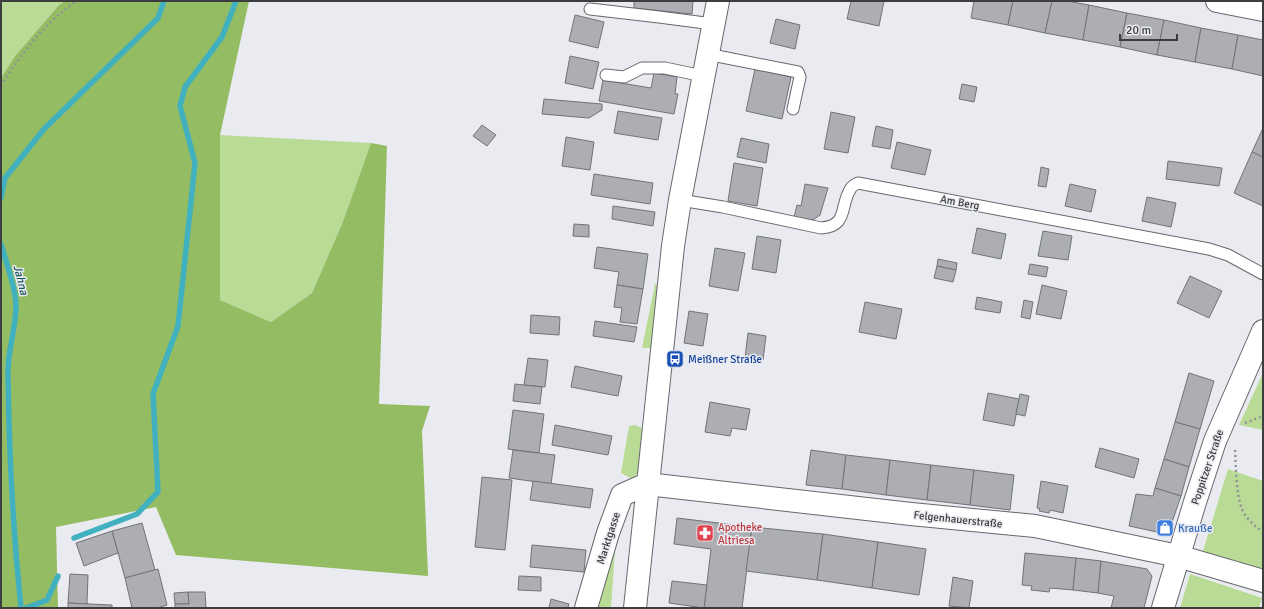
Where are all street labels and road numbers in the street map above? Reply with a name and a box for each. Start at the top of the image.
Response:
street label: Am Berg [939,192,981,213]
street label: Poppitzer Straße [1188,428,1226,507]
street label: Felgenhauerstraße [913,508,1003,531]
street label: Marktgasse [594,510,623,566]

